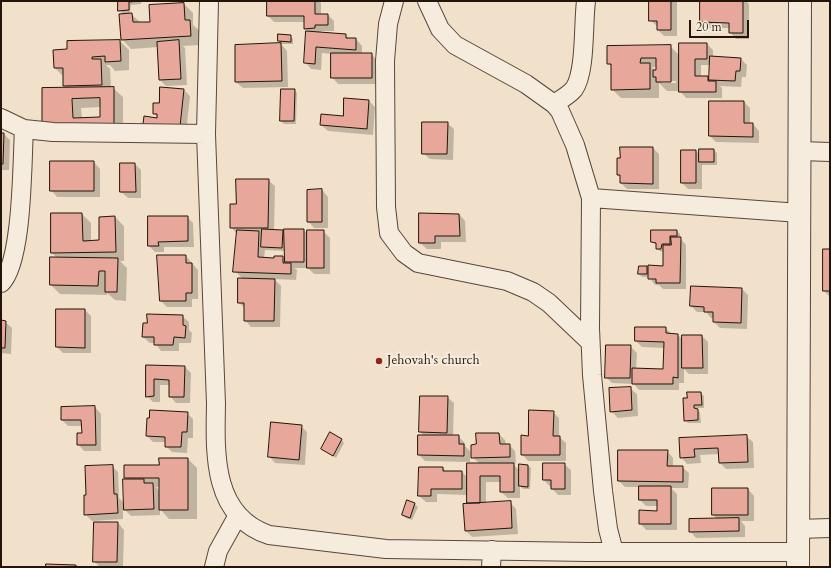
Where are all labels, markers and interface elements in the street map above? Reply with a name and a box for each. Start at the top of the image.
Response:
scale bar [691,12,751,38]
text: 20 m [696,19,722,35]
place label: Jehovah's church [387,353,480,369]
marker: Jehovah's church [374,356,384,366]

